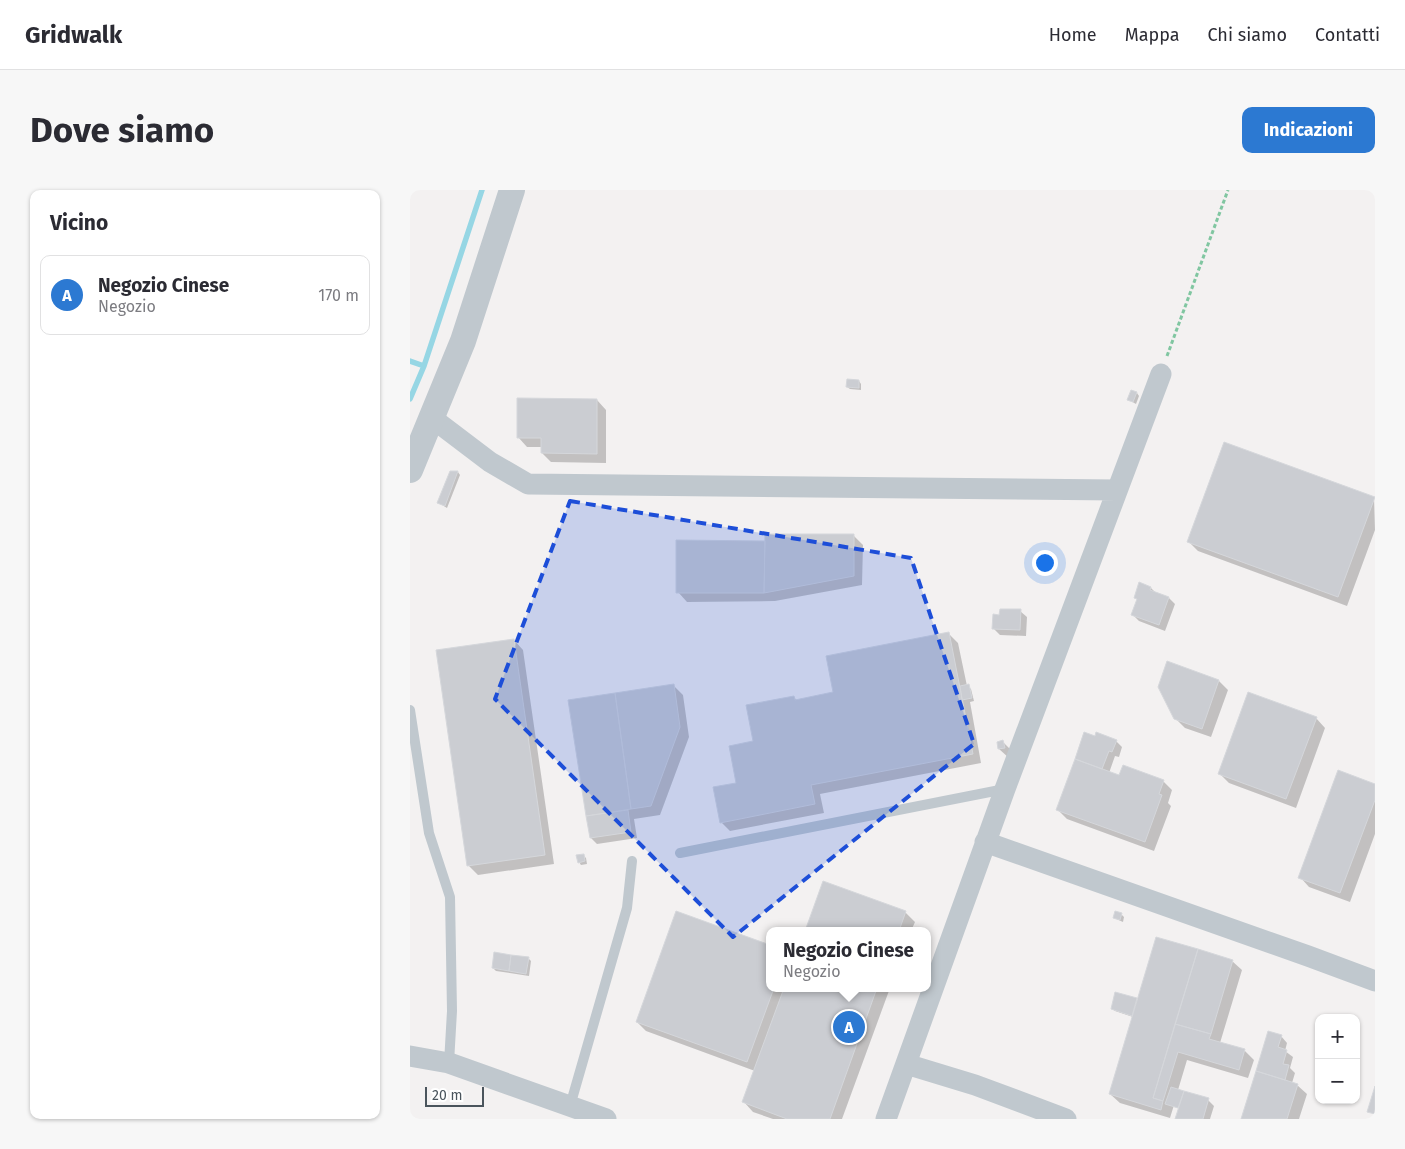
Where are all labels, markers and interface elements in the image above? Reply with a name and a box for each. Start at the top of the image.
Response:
text: Gridwalk [25,21,122,49]
text: Home [1049,24,1097,46]
text: Mappa [1125,24,1179,46]
text: Chi siamo [1207,24,1287,46]
text: Contatti [1315,24,1380,46]
button: Indicazioni [1242,107,1375,153]
text: Dove siamo [30,109,214,151]
text: Vicino [50,210,108,236]
text: Negozio Cinese [98,274,229,297]
text: A [62,286,72,305]
text: 170 m [318,286,359,305]
text: Negozio [98,297,156,316]
your location [1032,550,1058,576]
popup [766,927,931,992]
text: Negozio Cinese [783,939,914,962]
text: Negozio [783,962,841,981]
pin: A [833,1008,865,1046]
map controls [1315,1014,1360,1104]
button: + [1315,1014,1360,1059]
button: − [1315,1059,1360,1104]
scale bar [425,1084,484,1107]
text: 20 m [432,1087,462,1104]

